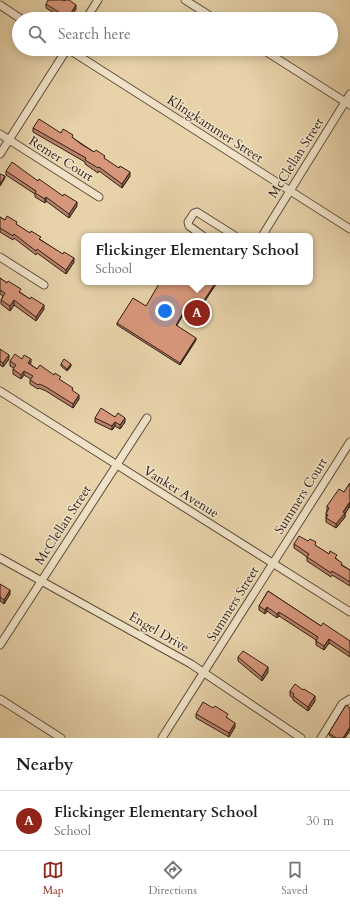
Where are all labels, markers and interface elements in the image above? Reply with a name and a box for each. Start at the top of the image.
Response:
search box [12,12,338,56]
icon: search [26,23,48,45]
text: Search here [58,24,131,44]
street label: Klingkammer Street [163,91,267,167]
street label: McClellan Street [264,114,328,202]
street label: Remer Court [25,132,97,186]
popup [81,233,313,285]
text: Flickinger Elementary School [95,240,299,260]
text: School [95,260,132,278]
pin: A [184,298,210,328]
your location [155,301,175,321]
street label: Summers Court [270,454,332,538]
street label: Vanker Avenue [140,462,222,522]
street label: McClellan Street [30,482,96,568]
street label: Summers Street [203,563,263,645]
street label: Engel Drive [126,607,193,657]
text: Nearby [16,753,73,776]
text: Flickinger Elementary School [54,802,258,822]
text: A [24,812,34,830]
text: 30 m [306,812,334,830]
text: School [54,822,91,840]
tab: Map [42,859,64,898]
tab: Directions [148,859,197,898]
tab: Saved [281,859,308,898]

